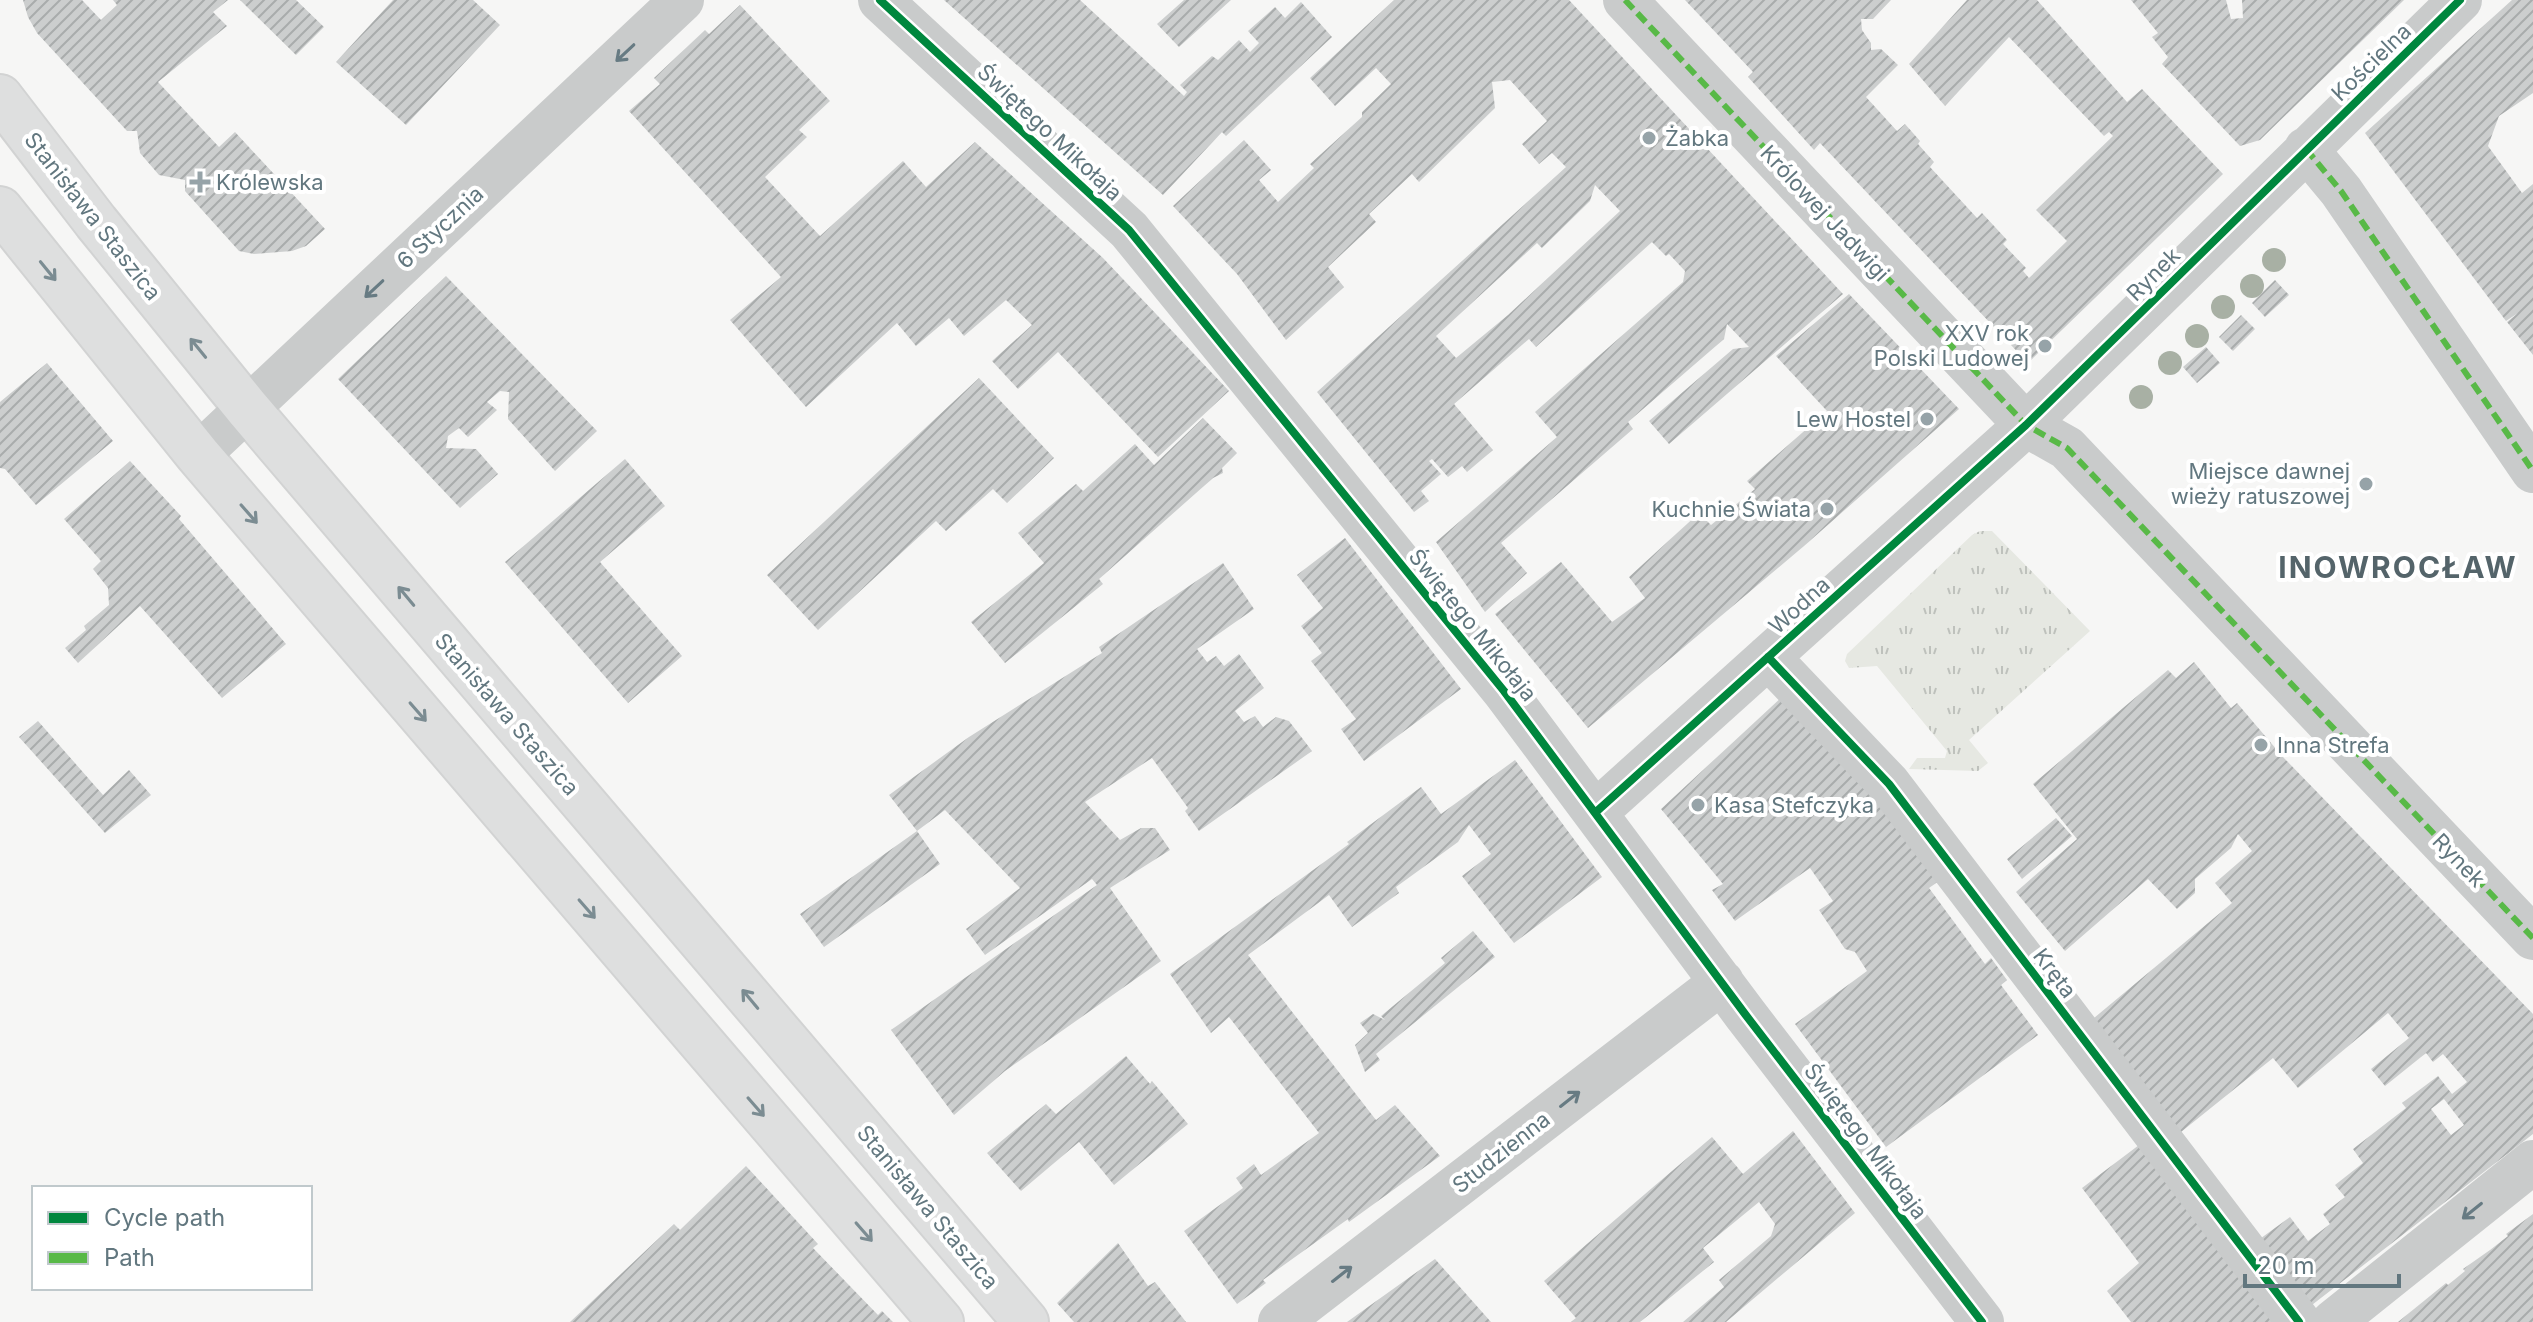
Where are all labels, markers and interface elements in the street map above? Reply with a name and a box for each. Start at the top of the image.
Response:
street label: Kościelna [2326,18,2416,106]
one-way arrow [615,44,635,63]
street label: Świętego Mikołaja [972,58,1128,206]
place label: Żabka [1665,125,1729,151]
street label: Stanisława Staszica [19,127,167,305]
marker: Żabka [1640,129,1658,147]
street label: Królowej Jadwigi [1755,140,1895,286]
place label: Królewska [216,169,324,195]
marker: Królewska [191,173,209,191]
street label: 6 Stycznia [391,180,489,274]
street label: Rynek [2121,242,2185,306]
one-way arrow [39,260,57,280]
one-way arrow [365,279,385,298]
place label: XXV rok Polski Ludowej [1874,320,2029,371]
marker: XXV rok Polski Ludowej [2036,337,2054,355]
one-way arrow [189,338,206,359]
place label: Lew Hostel [1796,406,1911,432]
marker: Lew Hostel [1918,410,1936,428]
place label: Miejsce dawnej wieży ratuszowej [2171,458,2350,509]
marker: Miejsce dawnej wieży ratuszowej [2357,475,2375,493]
place label: Kuchnie Świata [1652,496,1811,522]
marker: Kuchnie Świata [1818,500,1836,518]
one-way arrow [240,504,258,524]
street label: Świętego Mikołaja [1404,544,1542,706]
district label: INOWROCŁAW [2278,549,2518,585]
street label: Wodna [1763,571,1835,639]
one-way arrow [397,587,415,607]
street label: Stanisława Staszica [430,628,584,800]
one-way arrow [409,701,427,721]
place label: Inna Strefa [2277,732,2390,758]
marker: Inna Strefa [2252,736,2270,754]
place label: Kasa Stefczyka [1714,792,1874,818]
marker: Kasa Stefczyka [1689,796,1707,814]
street label: Rynek [2427,828,2491,892]
one-way arrow [578,899,596,919]
street label: Kręta [2028,943,2082,1003]
one-way arrow [741,989,759,1010]
street label: Świętego Mikołaja [1799,1058,1933,1224]
one-way arrow [1559,1090,1580,1107]
one-way arrow [747,1096,765,1116]
street label: Studzienna [1447,1106,1555,1198]
street label: Stanisława Staszica [852,1120,1004,1294]
legend [32,1186,312,1290]
one-way arrow [2462,1202,2483,1220]
text: Cycle path [104,1203,225,1232]
one-way arrow [855,1222,873,1242]
scale bar [2245,1238,2399,1288]
text: Path [104,1243,155,1272]
text: 20 m [2257,1251,2315,1280]
one-way arrow [1331,1266,1352,1283]

